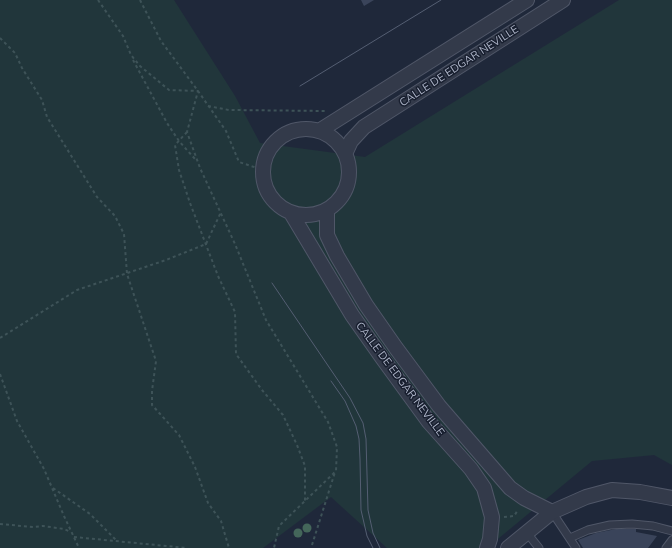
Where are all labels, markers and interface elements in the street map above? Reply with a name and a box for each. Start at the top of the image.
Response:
street label: CALLE DE EDGAR NEVILLE [397,23,521,109]
street label: CALLE DE EDGAR NEVILLE [353,319,447,439]

